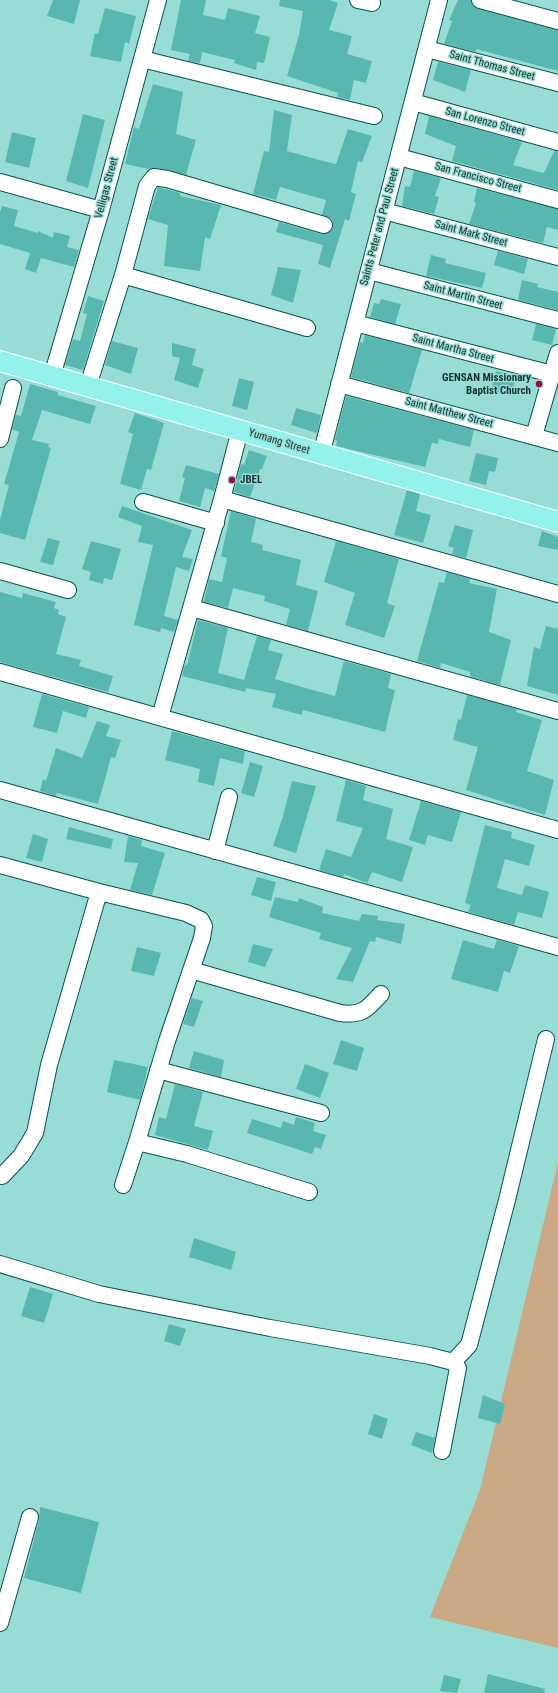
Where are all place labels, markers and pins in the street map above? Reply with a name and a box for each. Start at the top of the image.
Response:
place label: GENSAN Missionary Baptist Church [442,371,531,397]
marker: GENSAN Missionary Baptist Church [534,379,544,389]
place label: JBEL [240,473,262,487]
marker: JBEL [227,475,237,485]

